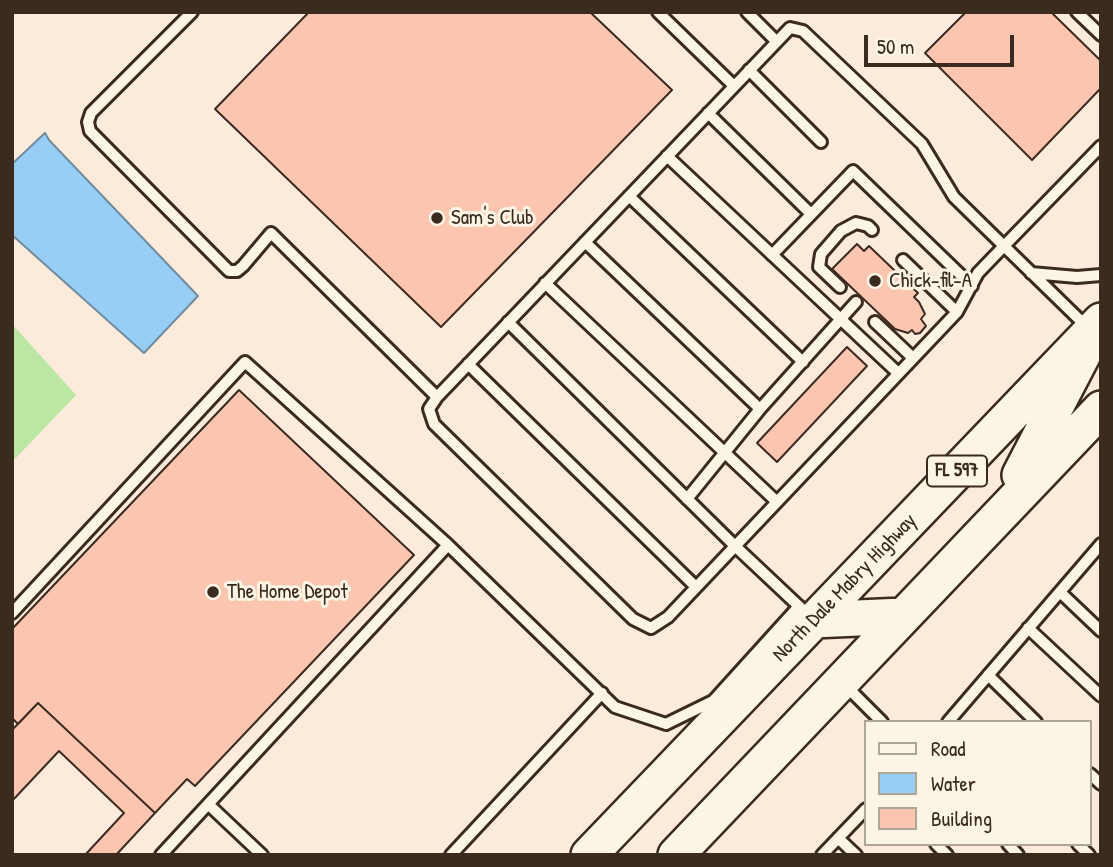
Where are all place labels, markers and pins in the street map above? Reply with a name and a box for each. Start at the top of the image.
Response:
place label: Sam's Club [451,205,534,231]
marker: Sam's Club [429,210,445,226]
place label: Chick-fil-A [889,268,972,294]
marker: Chick-fil-A [867,273,883,289]
place label: The Home Depot [227,579,348,605]
marker: The Home Depot [205,584,221,600]

